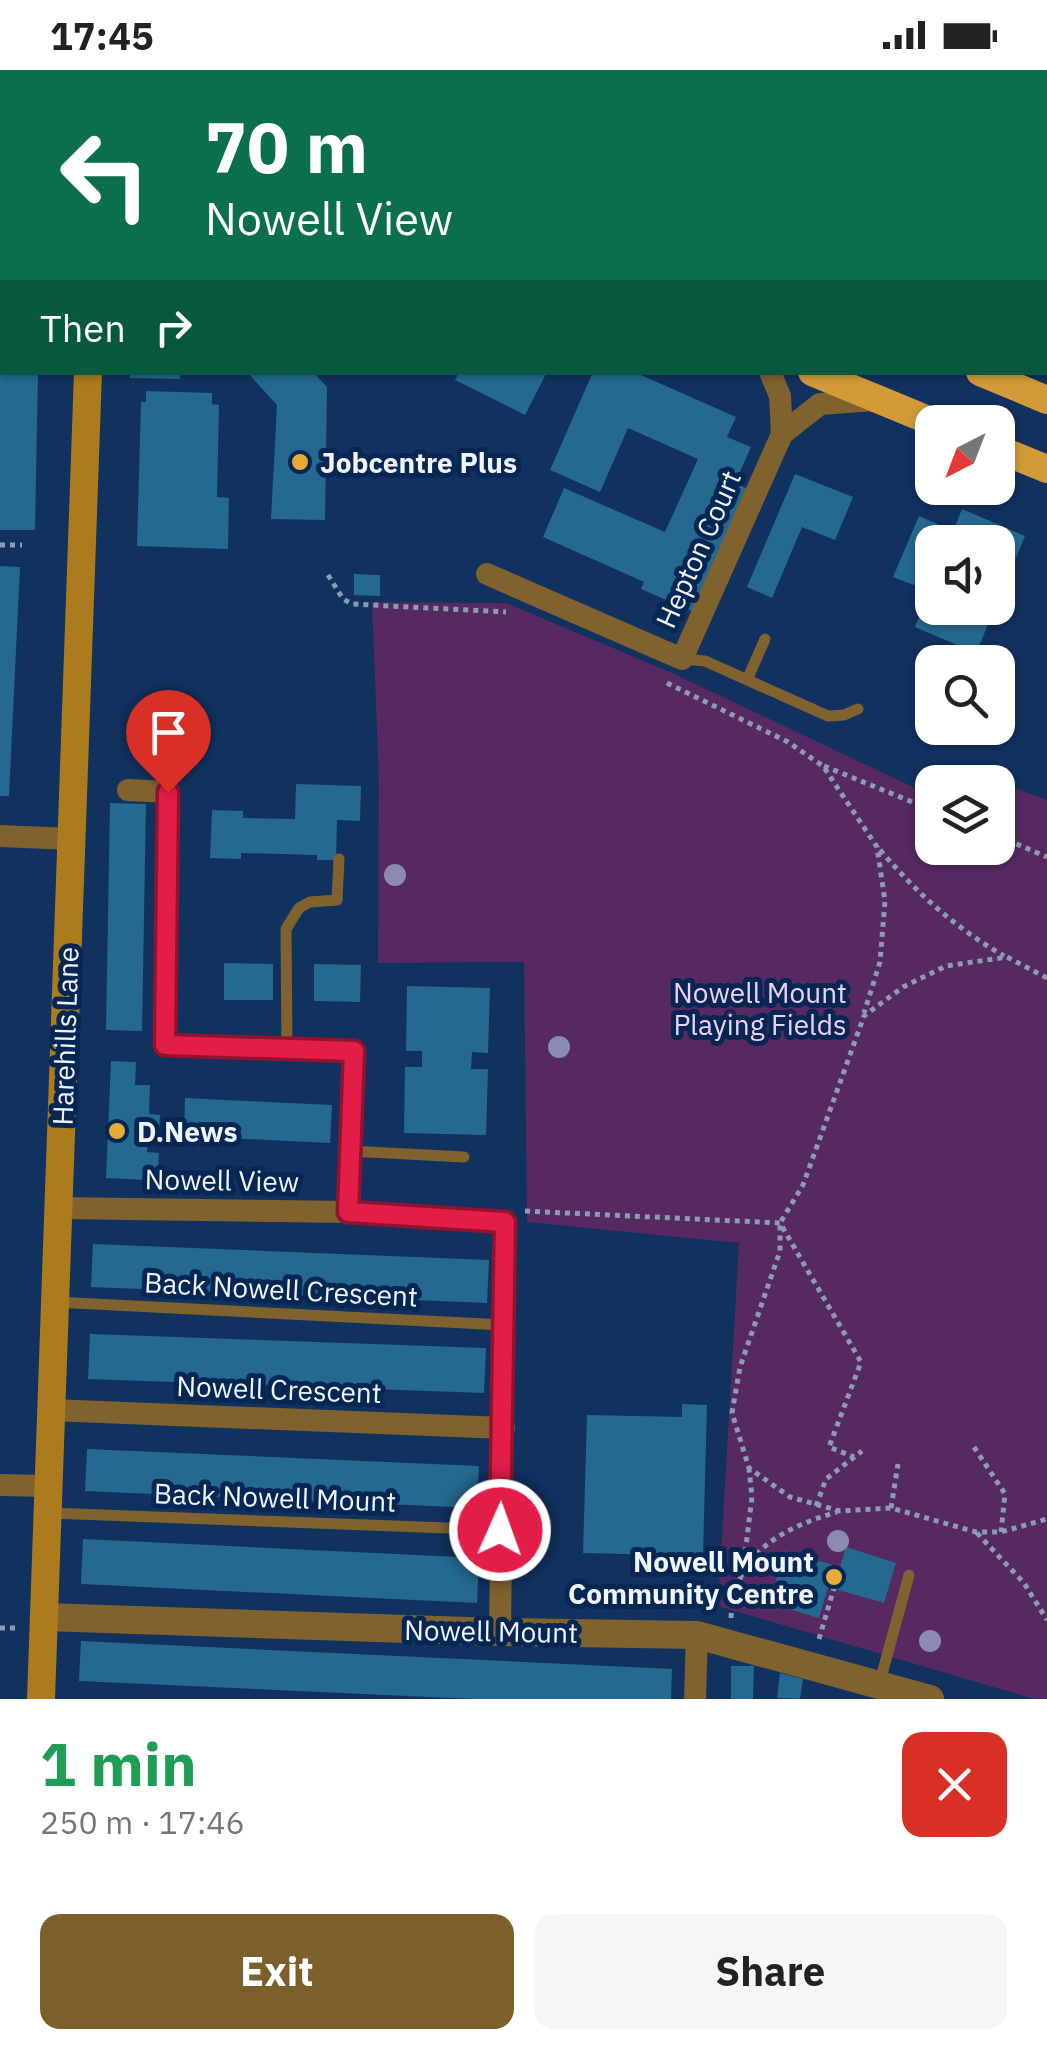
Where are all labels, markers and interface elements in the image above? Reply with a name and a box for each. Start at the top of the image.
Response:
text: 17:45 [50,11,154,60]
text: 70 m [205,101,368,192]
icon: left [40,110,170,240]
text: Nowell View [205,189,453,247]
icon: right [146,300,201,355]
text: Then [40,303,126,352]
north arrow [915,405,1015,505]
map controls [915,405,1015,865]
place label: Jobcentre Plus [320,444,517,481]
marker: Jobcentre Plus [289,451,311,473]
street label: Hepton Court [647,465,749,633]
button: sound [915,525,1015,625]
button: search [915,645,1015,745]
pin [126,690,211,793]
icon: arrive [141,705,196,760]
button: layers [915,765,1015,865]
street label: Harehills Lane [43,946,87,1126]
park label: Nowell Mount Playing Fields [673,974,847,1043]
place label: D.News [137,1113,238,1150]
marker: D.News [106,1120,128,1142]
street label: Nowell View [144,1160,300,1200]
street label: Back Nowell Crescent [143,1263,419,1315]
street label: Nowell Crescent [176,1367,382,1411]
street label: Back Nowell Mount [153,1474,397,1520]
position arrow [448,1478,552,1582]
place label: Nowell Mount Community Centre [568,1543,814,1612]
marker: Nowell Mount Community Centre [823,1566,845,1588]
street label: Nowell Mount [404,1611,578,1651]
text: 1 min [40,1724,197,1803]
button: close [902,1732,1007,1837]
text: 250 m · 17:46 [40,1801,245,1843]
button: Exit [40,1914,514,2029]
button: Share [534,1914,1007,2029]

